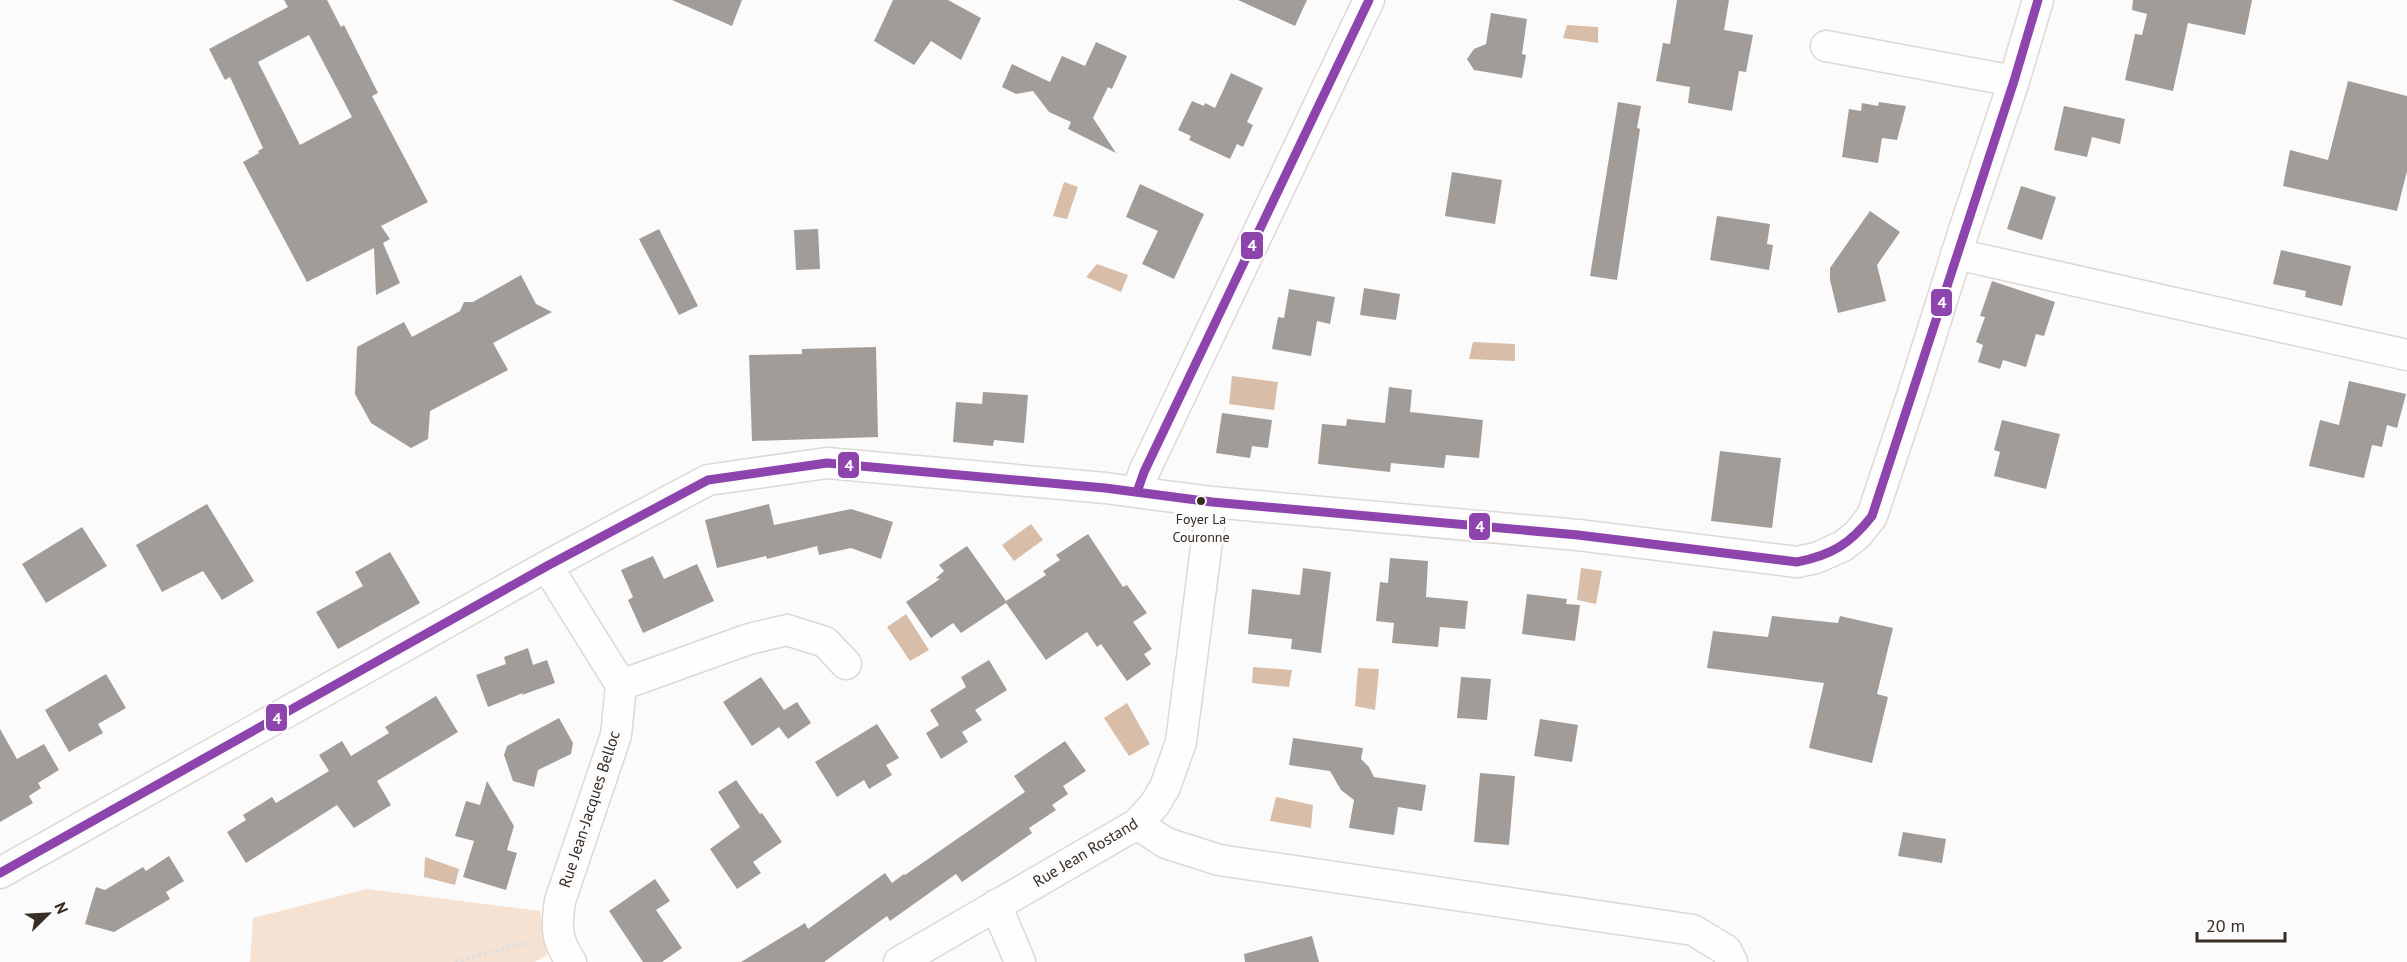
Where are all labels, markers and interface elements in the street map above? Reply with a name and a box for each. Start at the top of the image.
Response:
line badge: 4 [1240,231,1264,260]
text: 4 [1247,235,1257,255]
line badge: 4 [1930,288,1953,317]
text: 4 [1937,292,1947,312]
line badge: 4 [837,451,860,479]
text: 4 [844,455,854,475]
marker: Foyer La Couronne [1195,495,1207,507]
place label: Foyer La Couronne [1172,510,1230,546]
line badge: 4 [1468,512,1491,541]
text: 4 [1475,516,1485,536]
line badge: 4 [265,703,288,732]
text: 4 [272,708,282,728]
street label: Rue Jean-Jacques Belloc [554,728,624,890]
street label: Rue Jean Rostand [1029,813,1141,891]
north arrow [18,884,78,944]
text: N [50,899,73,917]
scale bar [2197,905,2286,943]
text: 20 m [2206,914,2245,937]

